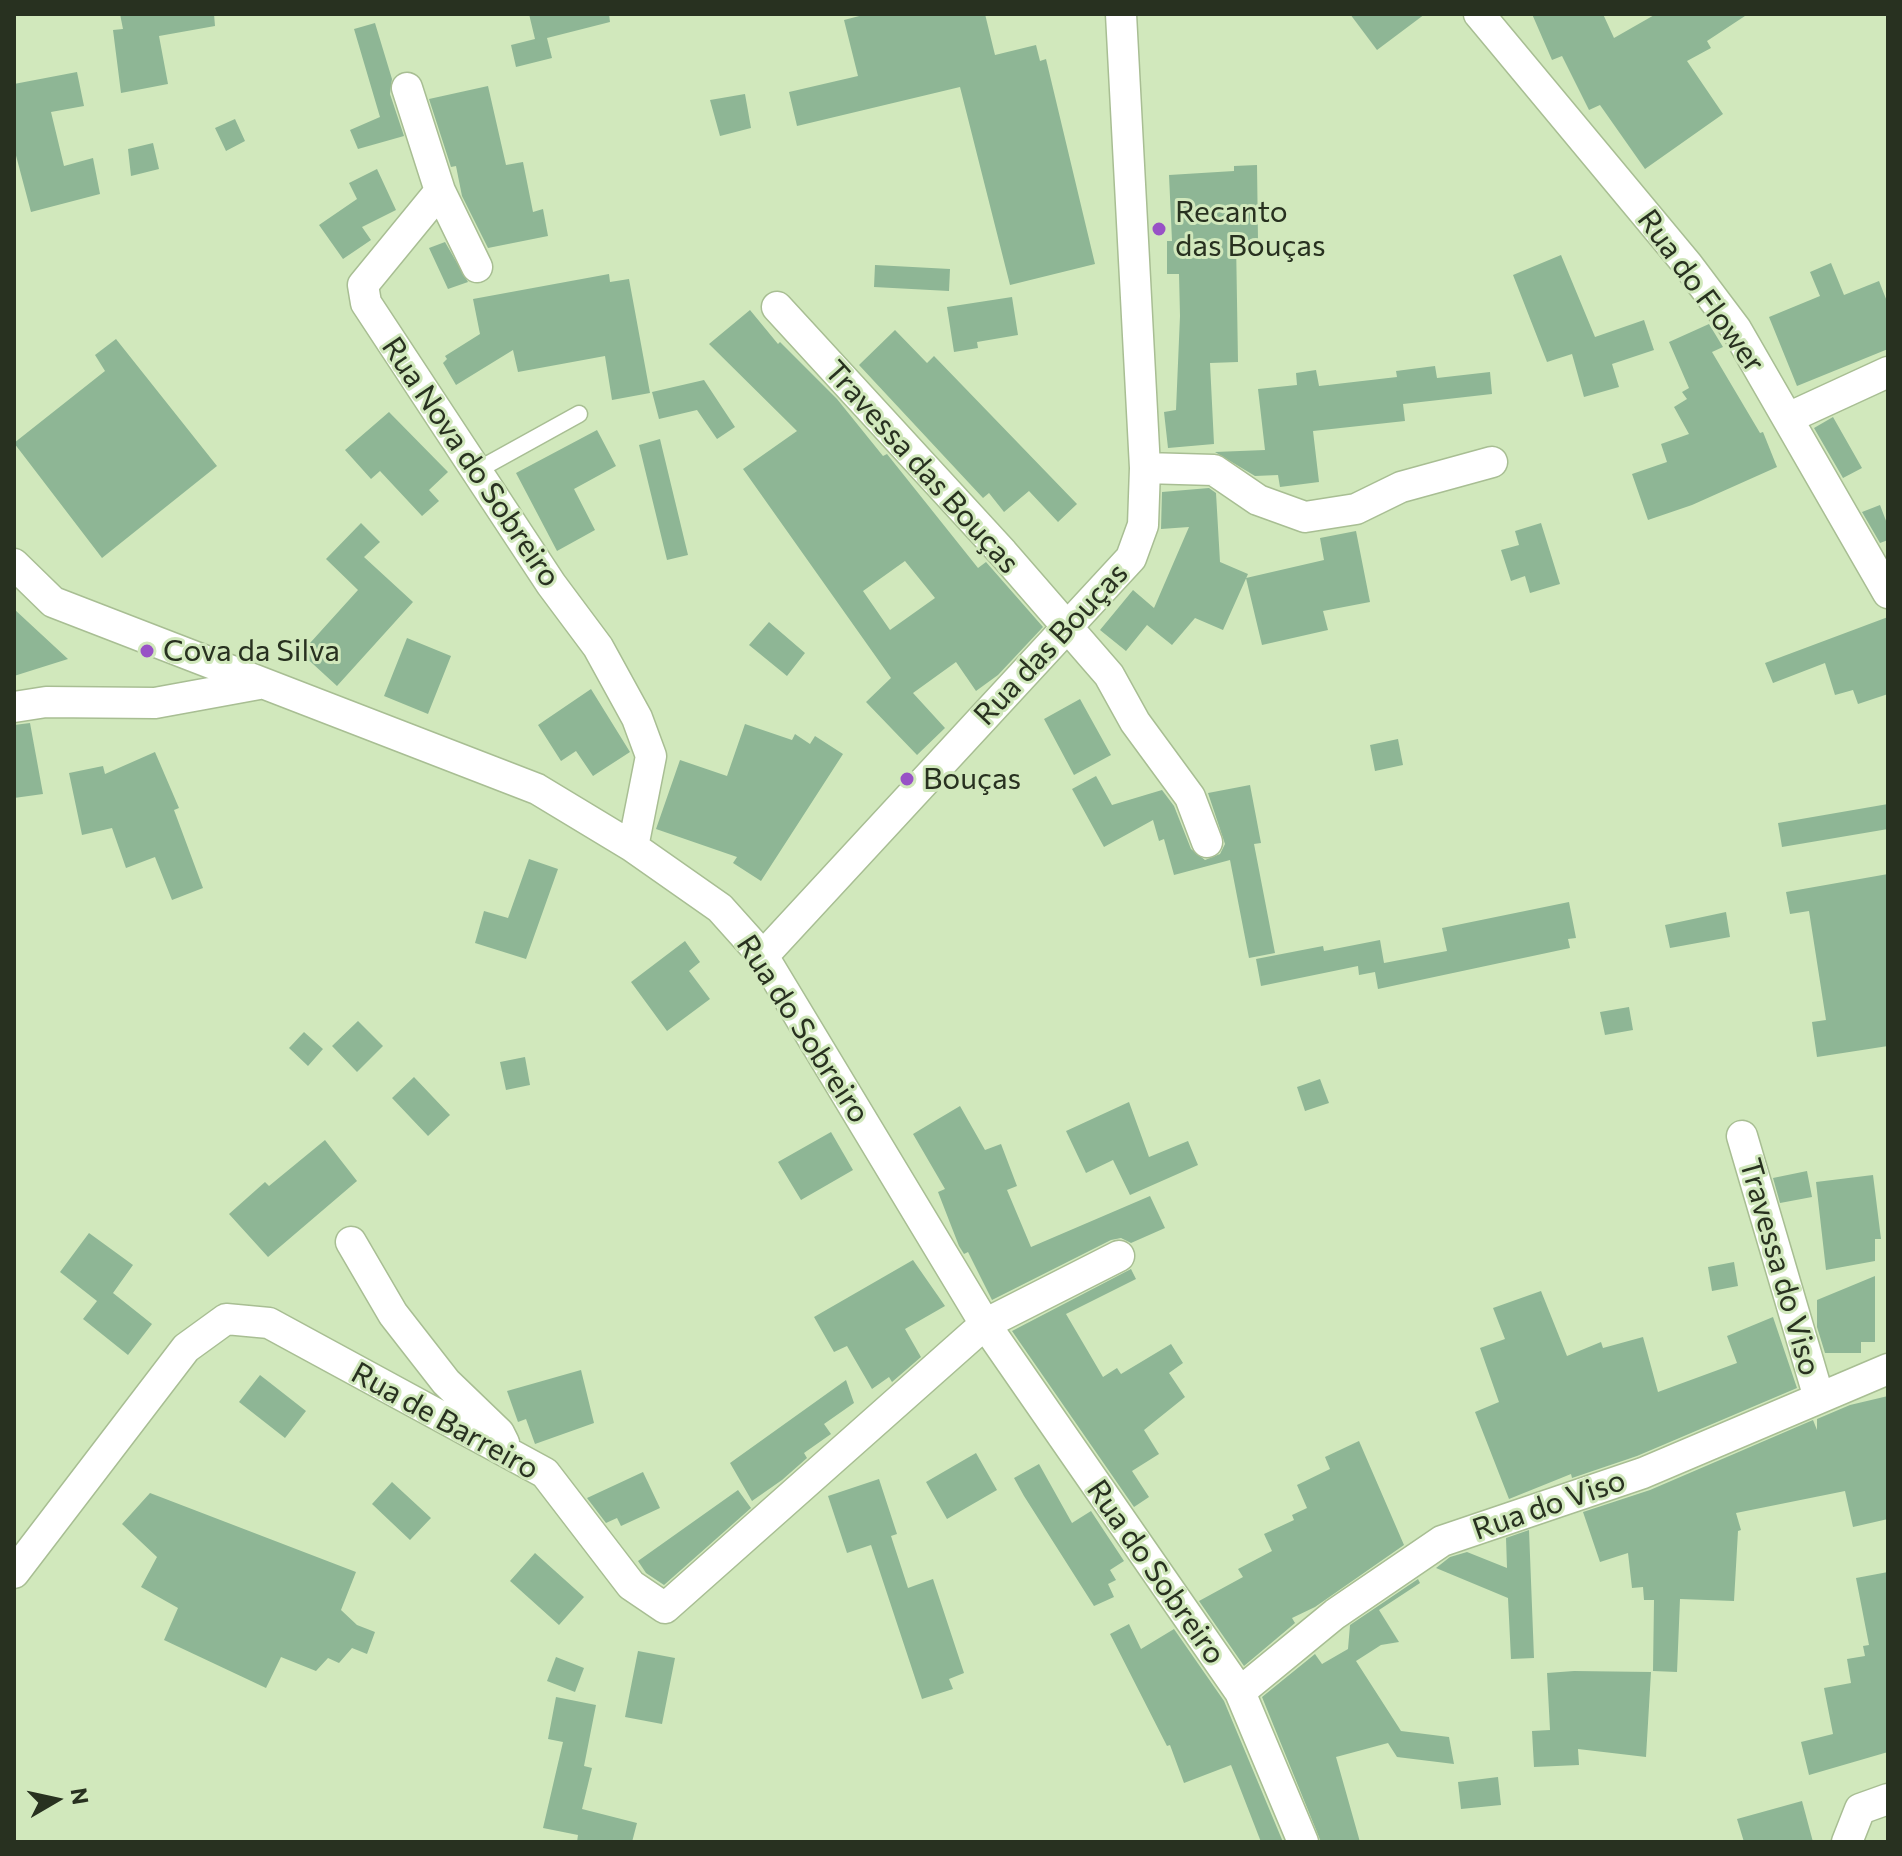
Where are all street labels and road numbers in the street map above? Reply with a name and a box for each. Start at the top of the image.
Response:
street label: Rua do Flower [1630,202,1772,380]
street label: Rua Nova do Sobreiro [374,330,568,594]
street label: Travessa das Bouças [817,353,1027,581]
street label: Rua das Bouças [967,555,1135,733]
street label: Rua do Sobreiro [729,928,877,1130]
street label: Travessa do Viso [1732,1154,1828,1380]
street label: Rua de Barreiro [345,1355,545,1487]
street label: Rua do Viso [1468,1462,1630,1548]
street label: Rua do Sobreiro [1079,1473,1233,1671]

